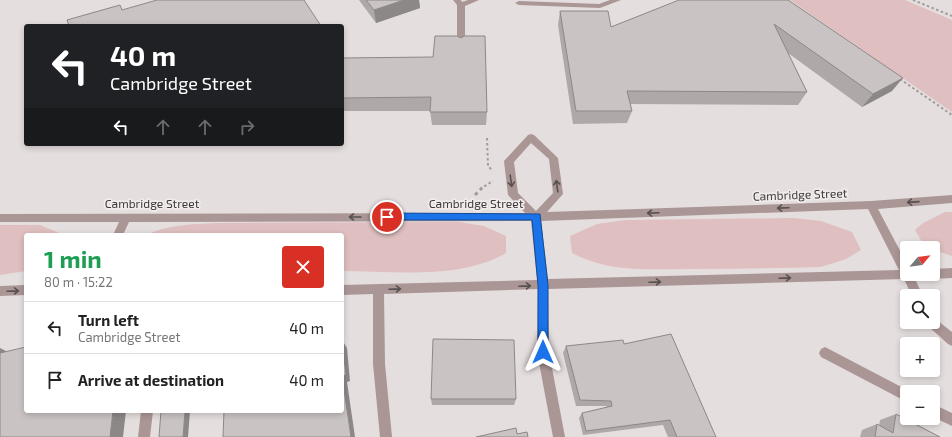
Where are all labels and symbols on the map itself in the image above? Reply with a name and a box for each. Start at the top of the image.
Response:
one-way arrow [507,174,515,187]
one-way arrow [553,180,561,193]
street label: Cambridge Street [752,185,848,203]
street label: Cambridge Street [105,196,200,210]
street label: Cambridge Street [429,196,524,210]
one-way arrow [907,199,920,206]
pin [370,200,404,234]
one-way arrow [777,205,790,212]
one-way arrow [647,209,660,216]
one-way arrow [349,213,362,221]
north arrow [900,241,940,281]
one-way arrow [778,274,791,282]
one-way arrow [648,278,661,286]
one-way arrow [518,282,531,289]
one-way arrow [388,285,401,293]
one-way arrow [6,287,19,294]
position arrow [522,331,564,373]

